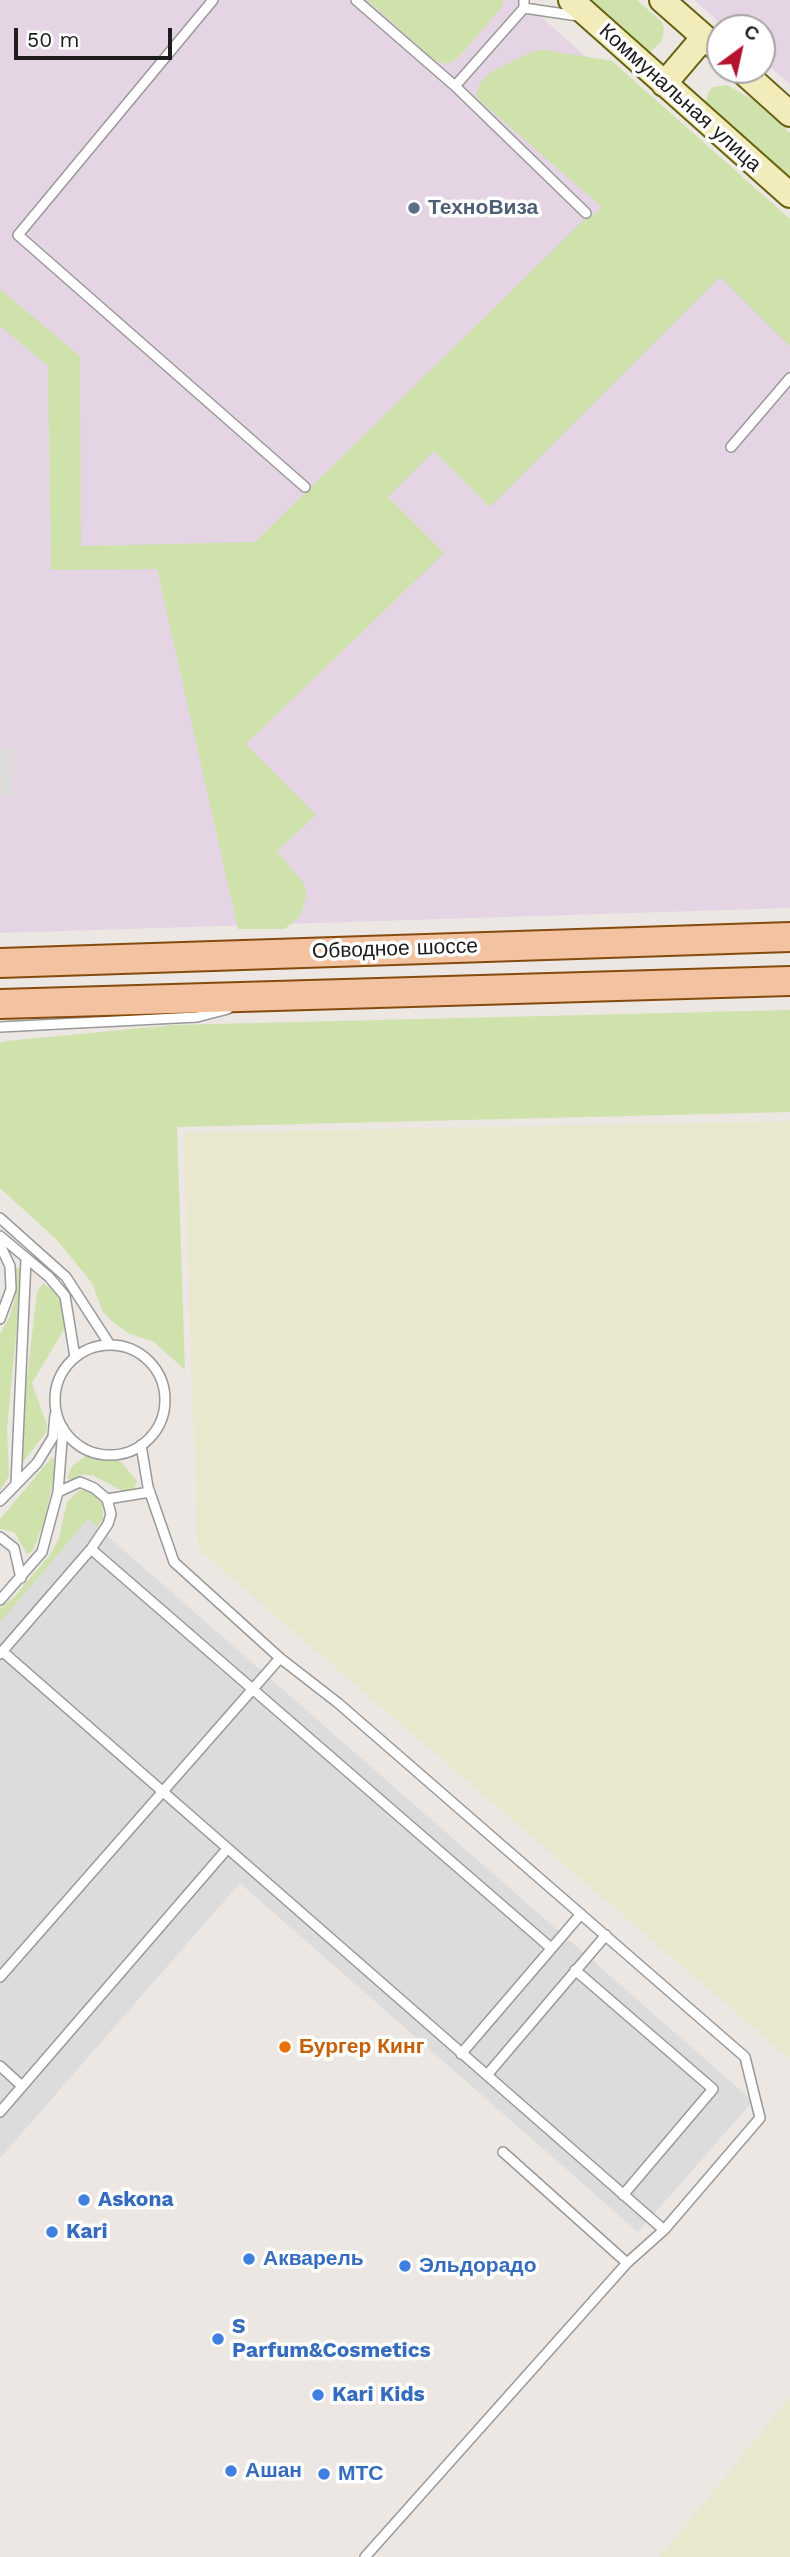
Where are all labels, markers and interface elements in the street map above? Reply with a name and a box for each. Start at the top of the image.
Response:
scale bar [18,14,175,58]
north arrow [706,14,776,84]
street label: Коммунальная улица [594,19,766,177]
text: С [740,19,764,46]
text: 50 m [27,27,79,52]
place label: ТехноВиза [428,195,538,221]
marker: ТехноВиза [406,200,422,216]
street label: Обводное шоссе [312,934,478,964]
place label: Бургер Кинг [299,2034,424,2060]
marker: Бургер Кинг [277,2039,293,2055]
place label: Askona [98,2187,174,2213]
marker: Askona [76,2192,92,2208]
place label: Kari [66,2219,108,2245]
marker: Kari [44,2224,60,2240]
place label: Акварель [263,2246,364,2272]
marker: Акварель [241,2251,257,2267]
place label: Эльдорадо [419,2253,536,2279]
marker: Эльдорадо [397,2258,413,2274]
place label: S Parfum&Cosmetics [232,2314,431,2364]
marker: S Parfum&Cosmetics [210,2331,226,2347]
place label: Kari Kids [332,2382,425,2408]
marker: Kari Kids [310,2387,326,2403]
place label: Ашан [245,2458,302,2484]
place label: МТС [338,2461,383,2487]
marker: Ашан [223,2463,239,2479]
marker: МТС [316,2466,332,2482]

